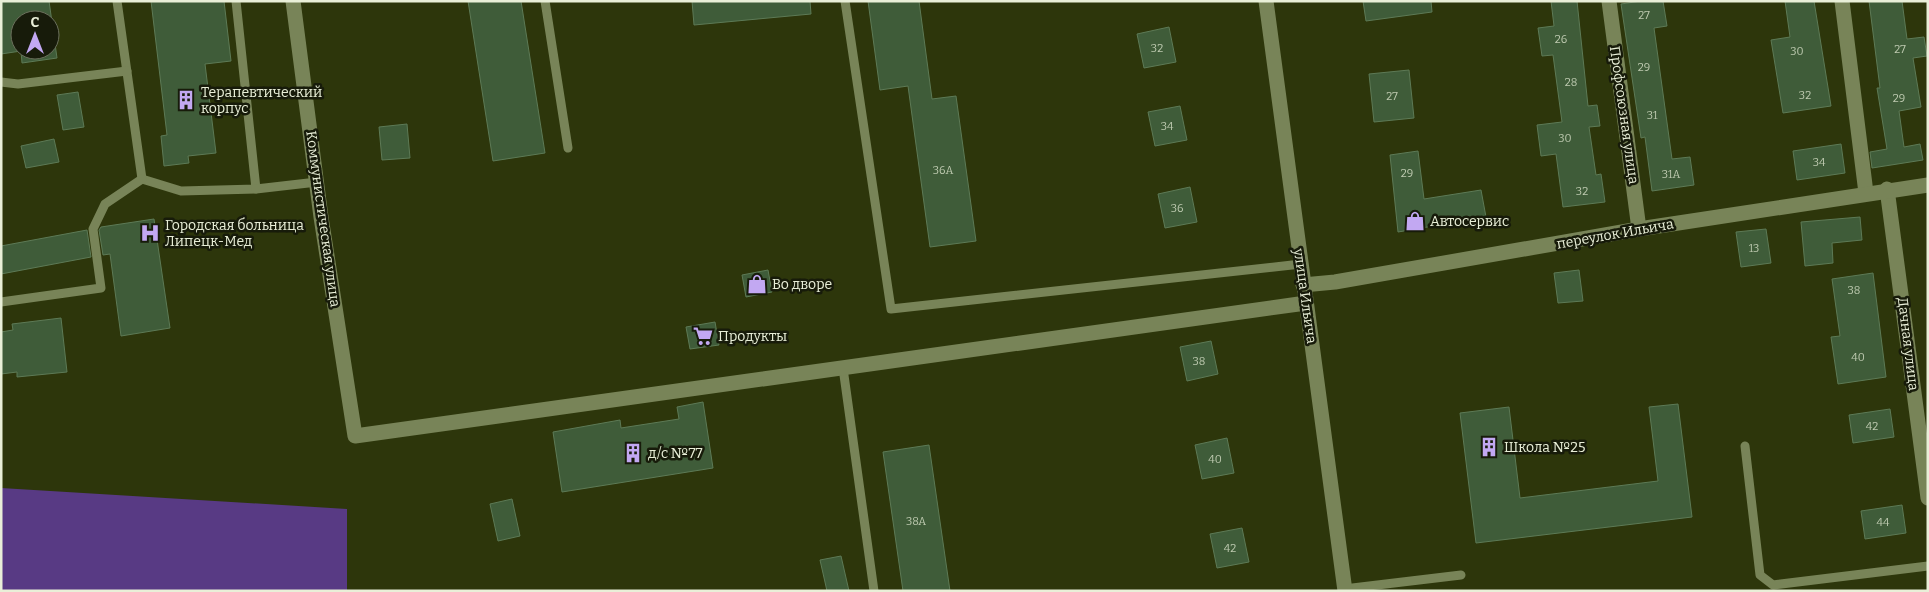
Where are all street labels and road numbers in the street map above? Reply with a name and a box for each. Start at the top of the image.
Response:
street label: Профсоюзная улица [1606,45,1642,185]
street label: Коммунистическая улица [302,130,344,309]
street label: переулок Ильича [1555,215,1675,253]
street label: улица Ильича [1290,246,1320,345]
street label: Дачная улица [1894,296,1922,392]

